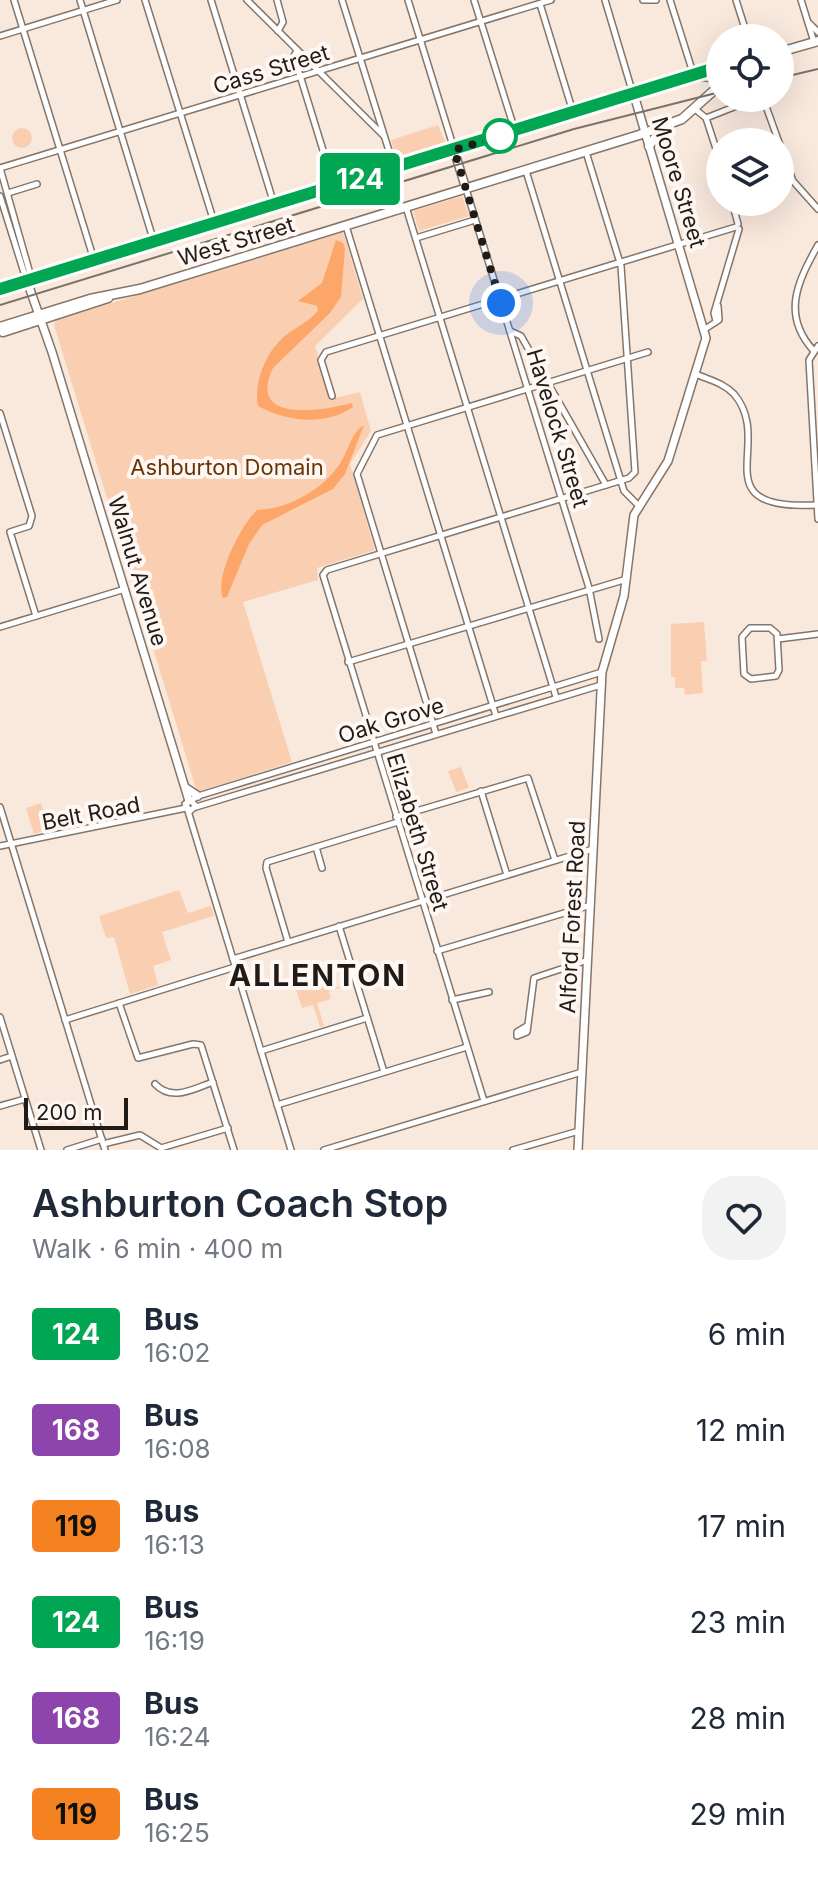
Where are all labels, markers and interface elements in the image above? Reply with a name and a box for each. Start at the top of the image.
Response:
map controls [706,24,794,216]
button: locate [706,24,794,112]
street label: Cass Street [210,39,332,99]
street label: Moore Street [647,114,711,250]
unlabelled marker [483,119,517,153]
button: layers [706,128,794,216]
line badge: 124 [314,153,406,205]
text: 124 [336,162,384,196]
street label: West Street [175,211,297,271]
your location [481,283,521,323]
street label: Havelock Street [522,346,594,510]
park label: Ashburton Domain [130,454,324,480]
street label: Walnut Avenue [103,493,173,649]
street label: Oak Grove [335,692,447,748]
street label: Elizabeth Street [382,750,454,914]
street label: Belt Road [40,791,142,835]
street label: Alford Forest Road [554,820,590,1014]
district label: ALLENTON [229,957,407,993]
scale bar [24,1094,128,1130]
text: 200 m [36,1099,103,1125]
button: heart [702,1176,786,1260]
text: Ashburton Coach Stop [32,1180,448,1226]
text: Walk · 6 min · 400 m [32,1233,283,1264]
text: Bus [144,1301,199,1337]
text: 6 min [708,1316,786,1352]
text: 124 [52,1317,100,1351]
text: 16:02 [144,1337,210,1368]
text: Bus [144,1397,199,1433]
text: 12 min [696,1412,786,1448]
text: 168 [52,1413,100,1447]
text: 16:08 [144,1433,211,1464]
text: Bus [144,1493,199,1529]
text: 17 min [697,1508,786,1544]
text: 119 [55,1509,97,1543]
text: 16:13 [144,1529,205,1560]
text: Bus [144,1589,199,1625]
text: 23 min [689,1604,786,1640]
text: 124 [52,1605,100,1639]
text: 16:19 [144,1625,205,1656]
text: Bus [144,1685,199,1721]
text: 28 min [689,1700,786,1736]
text: 168 [52,1701,100,1735]
text: 16:24 [144,1721,210,1752]
text: Bus [144,1781,199,1817]
text: 29 min [689,1796,786,1832]
text: 119 [55,1797,97,1831]
text: 16:25 [144,1817,210,1848]

